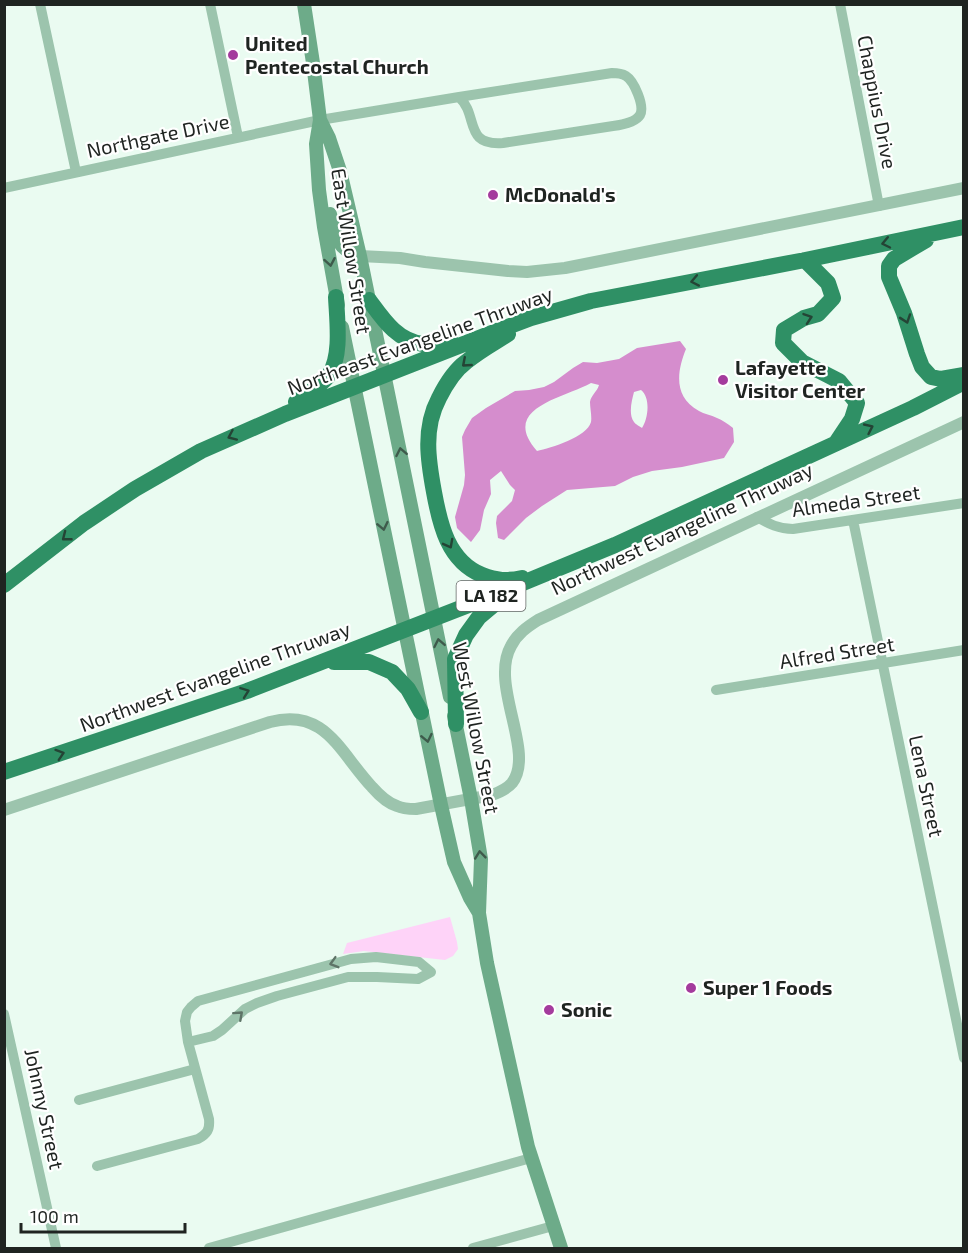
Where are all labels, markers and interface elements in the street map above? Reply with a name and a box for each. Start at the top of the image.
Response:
place label: United Pentecostal Church [245,31,429,78]
street label: Chappius Drive [853,33,903,171]
marker: United Pentecostal Church [226,48,240,62]
street label: Northgate Drive [84,108,231,162]
street label: East Willow Street [327,166,377,336]
place label: McDonald's [505,182,616,206]
marker: McDonald's [486,188,500,202]
one-way arrow [881,236,891,249]
one-way arrow [323,257,335,266]
one-way arrow [690,274,700,287]
street label: Northeast Evangeline Thruway [284,281,556,399]
one-way arrow [802,312,813,325]
one-way arrow [898,313,911,324]
place label: Lafayette Visitor Center [735,355,865,402]
one-way arrow [462,356,473,367]
marker: Lafayette Visitor Center [716,373,730,387]
one-way arrow [863,423,874,435]
one-way arrow [228,429,239,441]
one-way arrow [395,447,408,457]
street label: Northwest Evangeline Thruway [547,457,817,599]
street label: Almeda Street [790,479,922,521]
one-way arrow [376,521,389,531]
one-way arrow [62,530,73,541]
one-way arrow [442,538,454,549]
road number: LA 182 [456,581,526,611]
street label: Northwest Evangeline Thruway [76,616,354,736]
street label: Alfred Street [778,631,896,673]
one-way arrow [433,638,446,648]
street label: West Willow Street [449,640,505,816]
one-way arrow [239,687,250,699]
one-way arrow [420,732,433,742]
street label: Lena Street [904,733,950,839]
one-way arrow [54,749,65,761]
one-way arrow [474,850,486,859]
one-way arrow [329,956,339,969]
place label: Super 1 Foods [703,975,832,999]
marker: Super 1 Foods [684,981,698,995]
place label: Sonic [561,997,612,1021]
marker: Sonic [542,1003,556,1017]
one-way arrow [232,1011,243,1022]
street label: Johnny Street [20,1046,70,1172]
scale bar [21,1196,184,1234]
text: 100 m [30,1205,79,1227]

